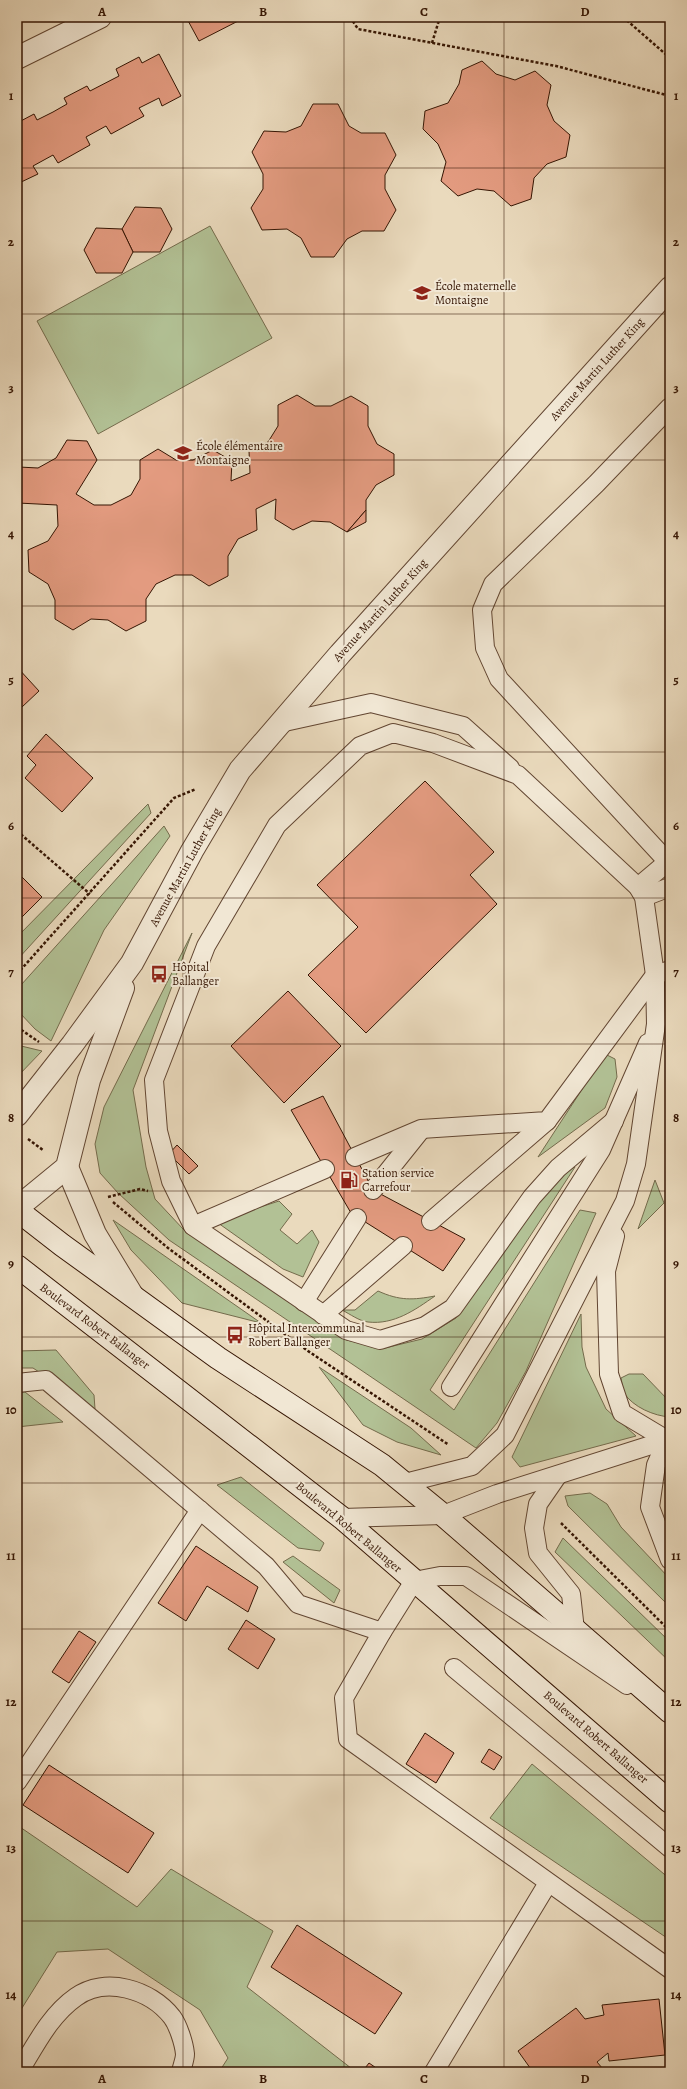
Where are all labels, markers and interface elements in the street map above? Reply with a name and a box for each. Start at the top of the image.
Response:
text: A [97,3,107,20]
text: B [259,3,267,20]
text: C [420,3,428,20]
text: D [580,3,590,20]
text: 1 [9,87,14,104]
text: 1 [674,87,679,104]
text: 2 [8,233,15,250]
text: 2 [673,233,680,250]
place label: École maternelle Montaigne [435,278,516,308]
school or university icon: École maternelle Montaigne [412,283,432,303]
street label: Avenue Martin Luther King [546,314,648,425]
text: 3 [8,379,14,396]
text: 3 [673,379,679,396]
place label: École élémentaire Montaigne [196,438,283,468]
school or university icon: École élémentaire Montaigne [173,443,193,463]
text: 4 [8,525,14,542]
text: 4 [673,525,679,542]
street label: Avenue Martin Luther King [329,555,431,666]
text: 5 [8,671,14,688]
text: 5 [673,671,679,688]
street label: Avenue Martin Luther King [145,805,224,930]
text: 6 [8,817,14,834]
text: 6 [673,817,679,834]
place label: Hôpital Ballanger [172,959,219,989]
text: 7 [8,963,14,980]
text: 7 [673,963,679,980]
bus stop icon: Hôpital Ballanger [149,964,169,984]
text: 8 [8,1109,14,1126]
text: 8 [673,1109,679,1126]
place label: Station service Carrefour [362,1165,434,1195]
fuel station icon: Station service Carrefour [339,1170,359,1190]
text: 9 [8,1255,14,1272]
text: 9 [673,1255,679,1272]
street label: Boulevard Robert Ballanger [37,1279,154,1373]
place label: Hôpital Intercommunal Robert Ballanger [248,1320,364,1350]
bus stop icon: Hôpital Intercommunal Robert Ballanger [225,1325,245,1345]
text: 10 [5,1401,17,1418]
text: 10 [670,1401,682,1418]
street label: Boulevard Robert Ballanger [293,1478,406,1576]
text: 11 [6,1547,16,1564]
text: 11 [671,1547,681,1564]
street label: Boulevard Robert Ballanger [540,1687,652,1787]
text: 12 [6,1693,17,1710]
text: 12 [671,1693,682,1710]
text: 13 [6,1839,17,1856]
text: 13 [671,1839,682,1856]
text: 14 [6,1986,16,2003]
text: 14 [671,1986,681,2003]
text: A [97,2070,107,2087]
text: B [259,2070,267,2087]
text: C [420,2070,428,2087]
text: D [580,2070,590,2087]

